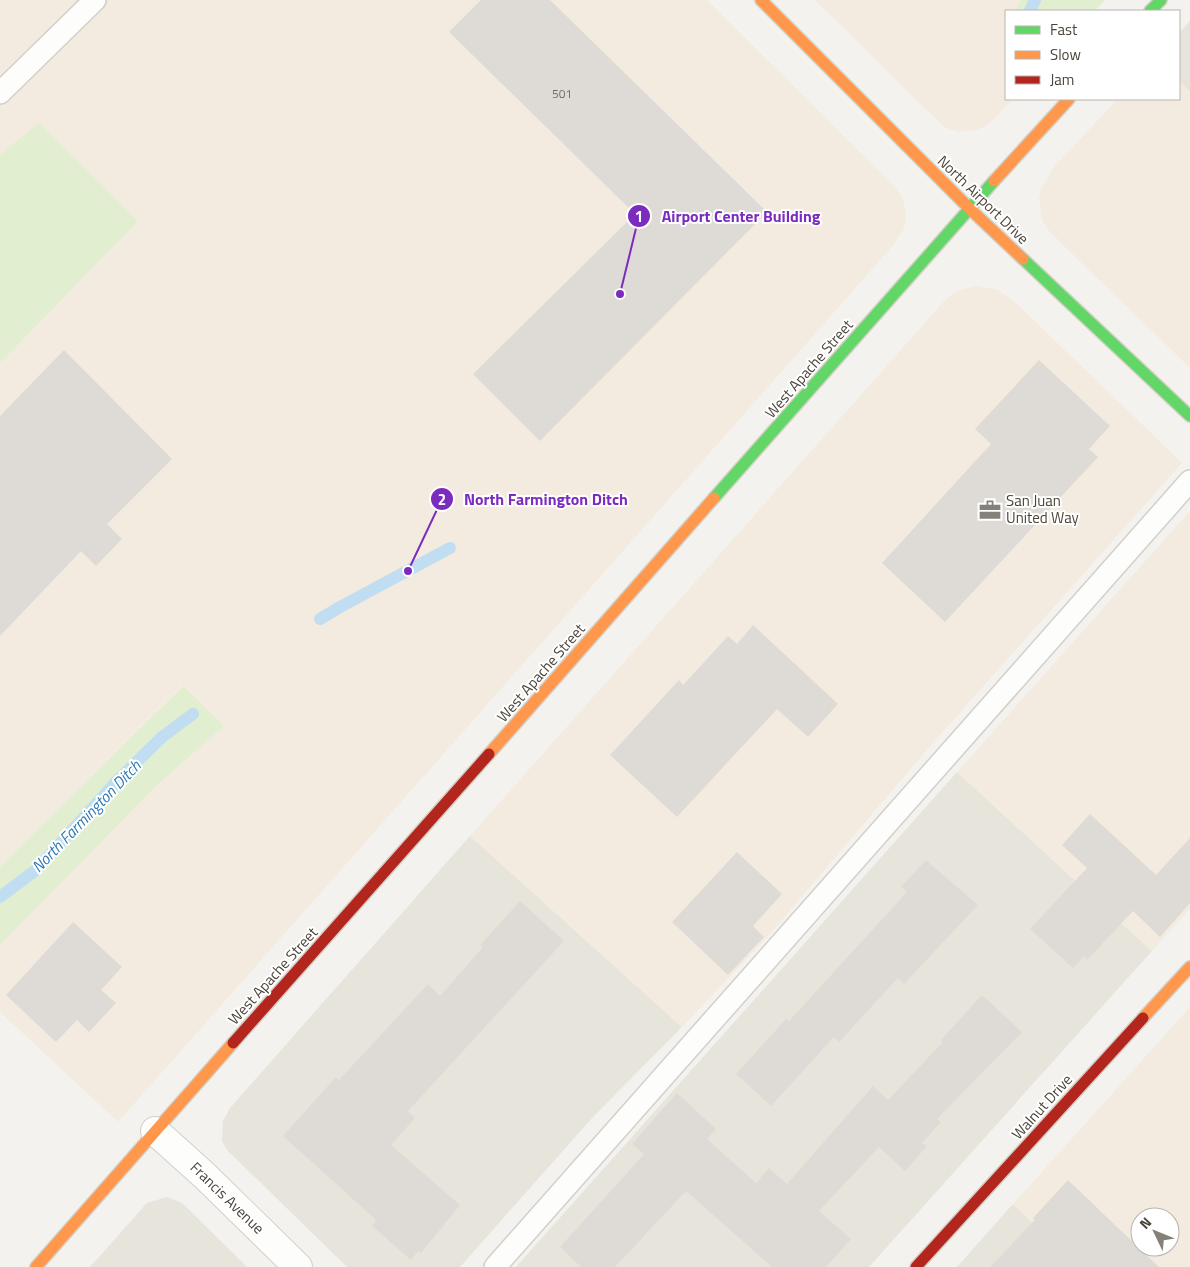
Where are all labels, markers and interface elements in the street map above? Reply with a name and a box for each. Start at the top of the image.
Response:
legend [1005,10,1180,100]
text: Fast [1050,18,1078,41]
text: Slow [1050,43,1081,66]
text: Jam [1050,68,1074,91]
house number: 501 [552,84,572,103]
street label: North Airport Drive [932,150,1034,249]
callout: Airport Center Building [627,201,830,232]
text: Airport Center Building [662,204,821,228]
text: 1 [635,205,643,228]
street label: West Apache Street [759,314,859,423]
callout: North Farmington Ditch [429,484,638,515]
text: North Farmington Ditch [464,487,628,511]
text: 2 [438,488,446,511]
place label: San Juan United Way [1006,489,1079,529]
office icon: San Juan United Way [977,497,1003,523]
street label: West Apache Street [491,618,591,727]
water label: North Farmington Ditch [26,754,147,878]
street label: West Apache Street [222,921,323,1030]
street label: Walnut Drive [1006,1069,1077,1145]
street label: Francis Avenue [185,1156,270,1239]
north arrow [1130,1207,1180,1257]
text: N [1134,1212,1156,1234]

